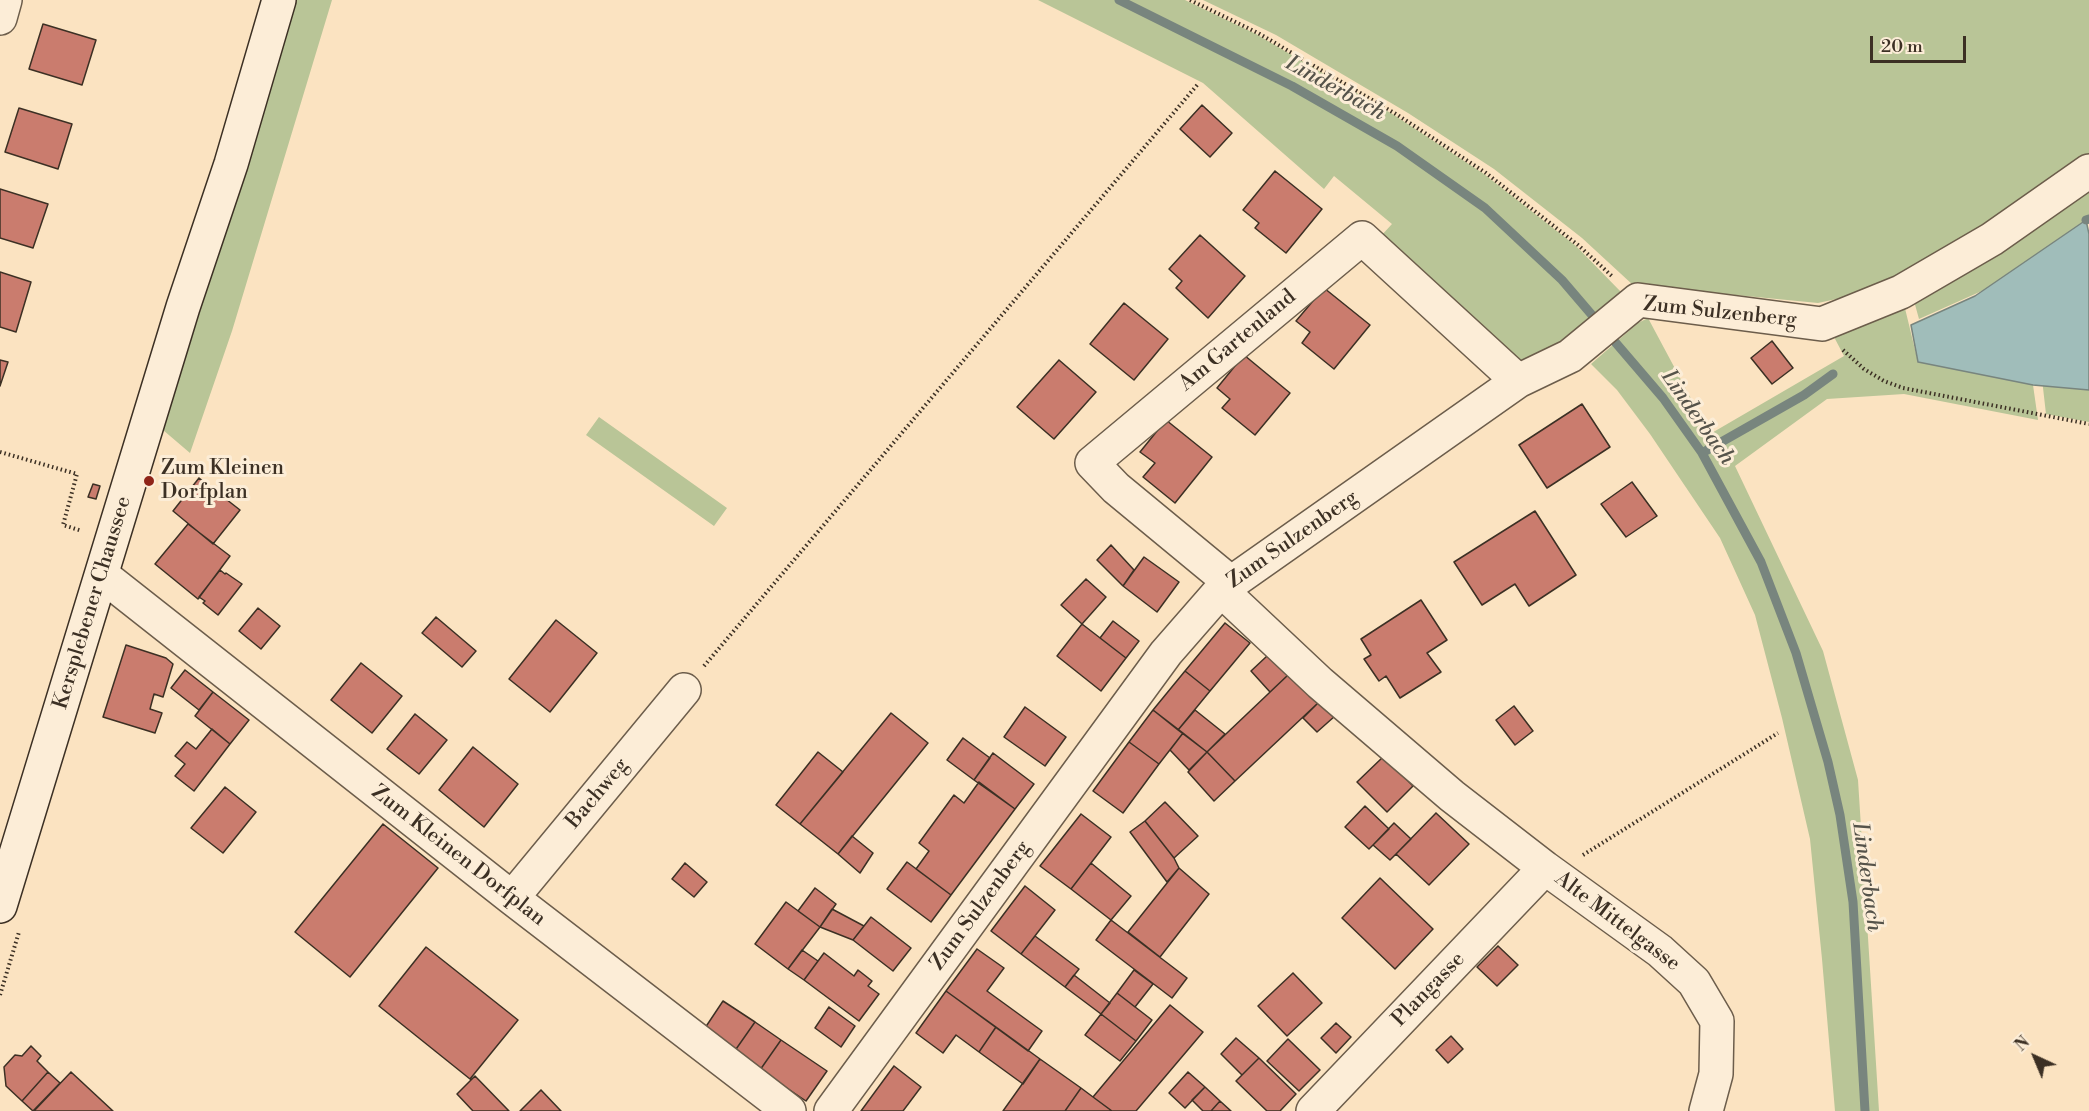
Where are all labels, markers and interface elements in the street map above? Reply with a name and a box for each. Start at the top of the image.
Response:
scale bar [1873,24,1969,62]
text: 20 m [1881,35,1923,58]
water label: Linderbach [1281,51,1389,127]
street label: Am Gartenland [1175,285,1301,397]
street label: Zum Sulzenberg [1642,292,1798,334]
water label: Linderbach [1655,366,1739,470]
place label: Zum Kleinen Dorfplan [161,456,284,506]
marker: Zum Kleinen Dorfplan [142,474,156,488]
street label: Zum Sulzenberg [1223,485,1363,595]
street label: Kersplebener Chaussee [49,494,137,712]
street label: Bachweg [561,754,635,834]
street label: Zum Kleinen Dorfplan [366,780,550,932]
water label: Linderbach [1845,821,1887,933]
street label: Zum Sulzenberg [925,836,1037,976]
street label: Alte Mittelgasse [1549,867,1685,977]
street label: Plangasse [1387,947,1471,1033]
north arrow [2005,1027,2065,1087]
text: N [2011,1032,2034,1056]

